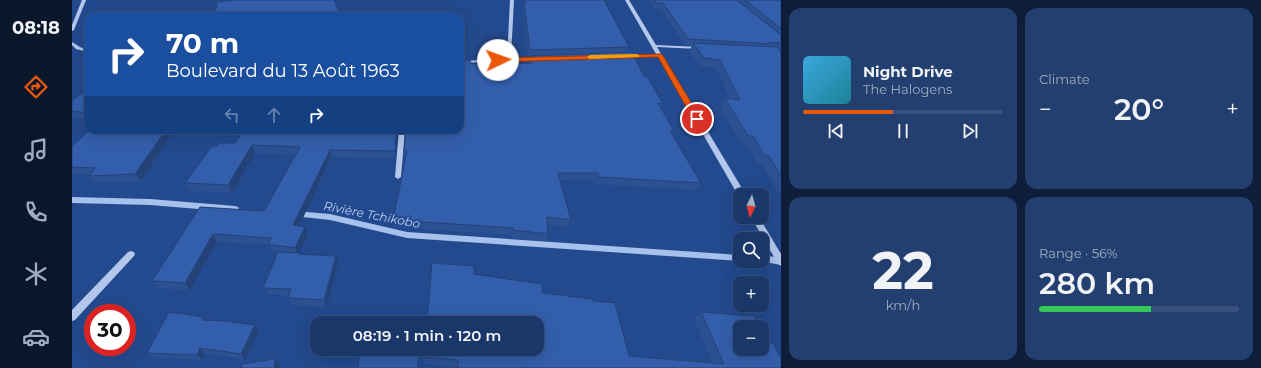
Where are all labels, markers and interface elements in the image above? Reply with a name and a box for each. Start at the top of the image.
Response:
text: 08:18 [12,17,60,39]
text: 70 m [166,26,239,60]
icon: right [100,28,152,80]
position arrow [477,39,519,81]
text: Boulevard du 13 Août 1963 [166,60,400,82]
text: Night Drive [863,62,953,81]
text: Climate [1039,71,1090,87]
icon: directions [22,73,50,101]
text: The Halogens [863,81,952,97]
text: 20° [1114,91,1164,128]
text: − [1039,96,1052,123]
text: + [1226,96,1239,123]
pin [680,102,714,136]
icon: left [221,104,243,126]
icon: ahead [263,104,285,126]
icon: right [305,104,327,126]
icon: arrive [686,108,708,130]
icon: previous [825,120,847,142]
icon: pause [892,120,914,142]
icon: next [959,120,981,142]
icon: music [22,136,50,164]
north arrow [733,188,769,224]
map controls [733,188,769,356]
icon: phone [22,198,50,226]
water label: Rivière Tchikobo [322,198,422,231]
button: search [733,232,769,268]
text: 22 [872,239,934,302]
text: Range · 56% [1039,245,1117,261]
icon: climate [22,260,50,288]
text: 280 km [1039,265,1155,302]
button: + [733,276,769,312]
text: km/h [886,297,920,313]
speed limit sign: 30 [84,304,136,356]
button: − [733,320,769,356]
icon: car [22,323,50,351]
text: 08:19 · 1 min · 120 m [353,326,501,345]

